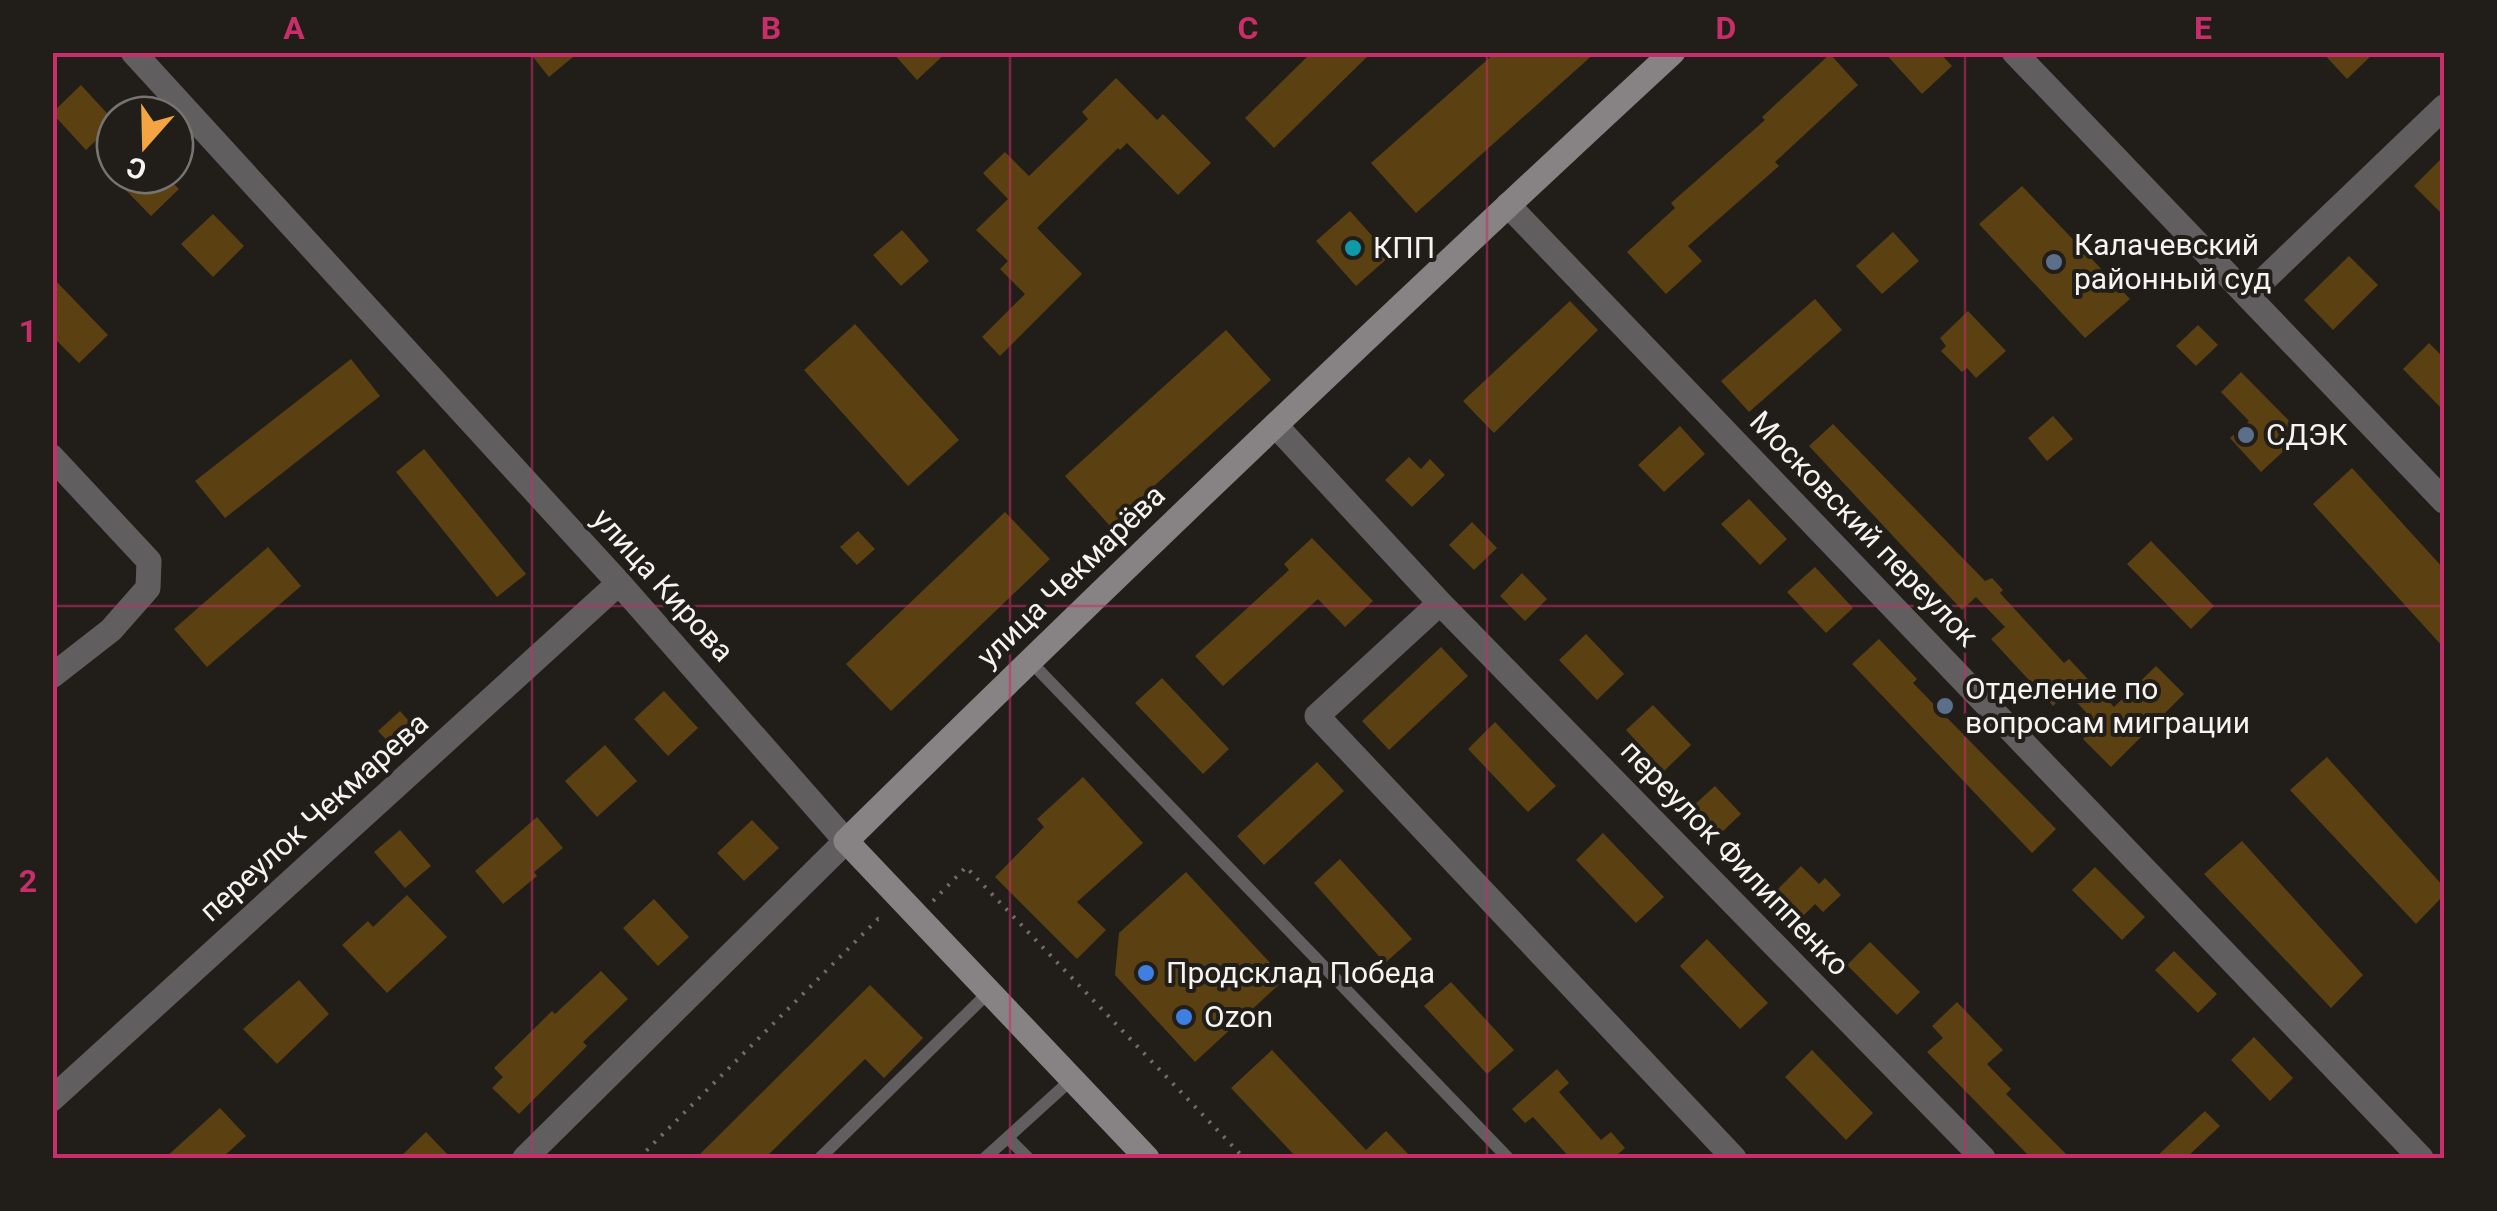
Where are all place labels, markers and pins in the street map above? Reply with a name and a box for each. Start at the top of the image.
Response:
place label: Калачевский районный суд [2074,227,2271,296]
place label: КПП [1373,230,1435,265]
marker: КПП [1342,237,1364,259]
marker: Калачевский районный суд [2043,251,2065,273]
place label: СДЭК [2266,417,2348,452]
marker: СДЭК [2235,424,2257,446]
place label: Отделение по вопросам миграции [1965,671,2250,740]
marker: Отделение по вопросам миграции [1934,695,1956,717]
place label: Продсклад Победа [1166,955,1435,990]
marker: Продсклад Победа [1135,962,1157,984]
place label: Ozon [1204,999,1273,1034]
marker: Ozon [1173,1006,1195,1028]

